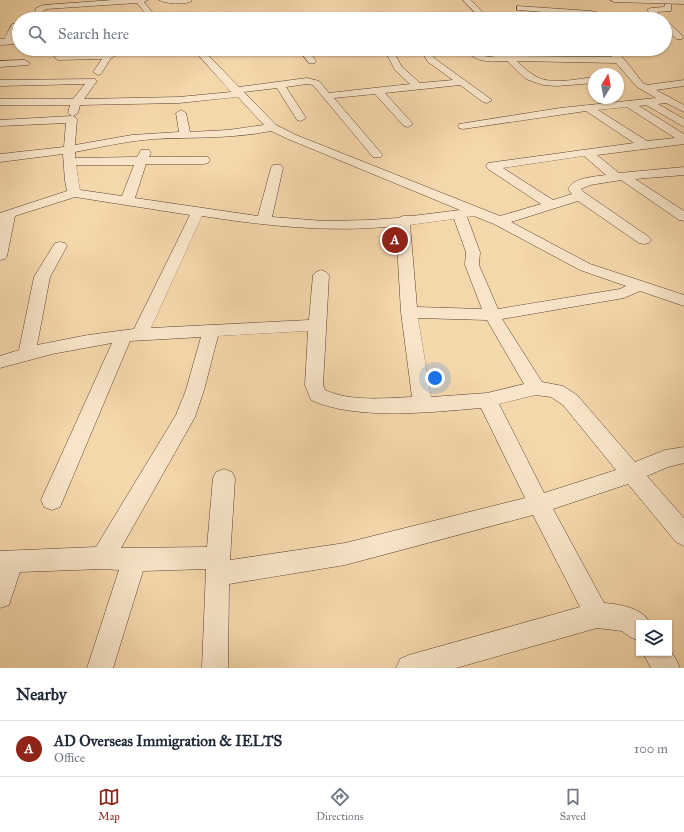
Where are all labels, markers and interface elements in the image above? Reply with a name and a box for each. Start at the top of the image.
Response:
search box [12,12,672,56]
icon: search [26,23,48,45]
text: Search here [58,25,129,43]
north arrow [588,68,624,104]
pin: A [382,225,408,255]
your location [425,368,445,388]
map controls [636,620,672,656]
button: layers [636,620,672,656]
text: Nearby [16,684,67,705]
text: AD Overseas Immigration & IELTS [54,732,282,750]
text: A [25,741,33,757]
text: 100 m [634,741,668,757]
text: Office [54,750,85,766]
tab: Map [98,786,120,823]
tab: Directions [316,786,364,823]
tab: Saved [560,786,586,823]

